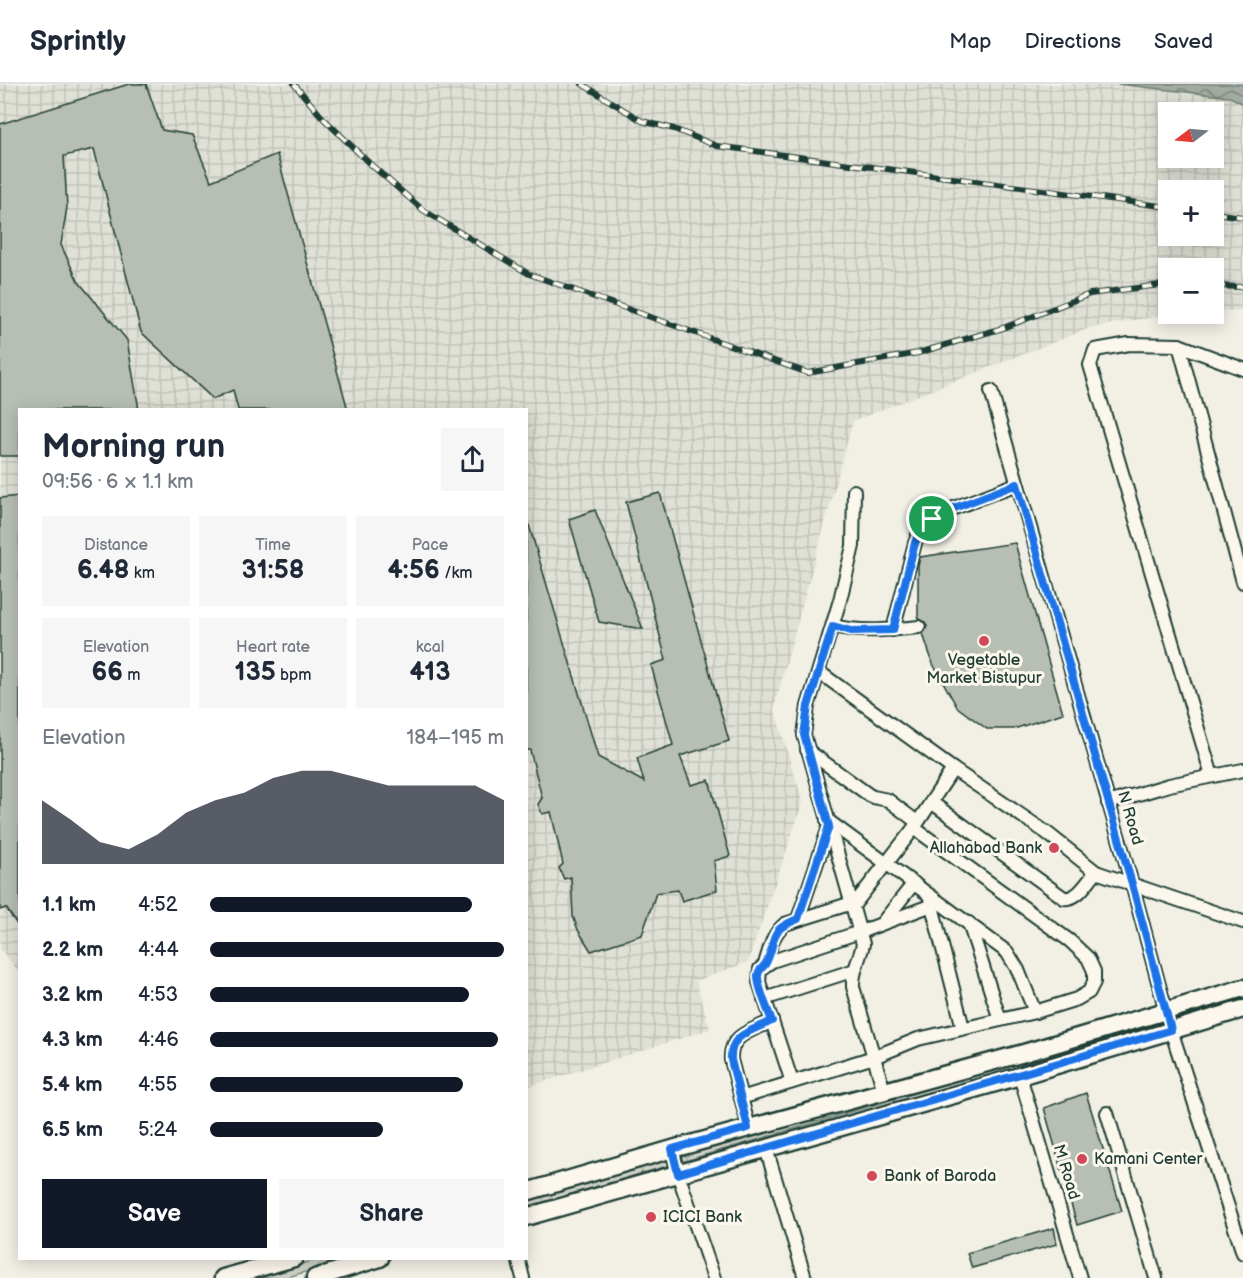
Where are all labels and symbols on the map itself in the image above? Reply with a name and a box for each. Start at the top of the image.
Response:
north arrow [1158,102,1224,168]
pin [906,493,957,544]
marker: Vegetable Market Bistupur [977,634,991,648]
place label: Vegetable Market Bistupur [926,651,1042,688]
street label: N Road [1113,789,1147,847]
place label: Allahabad Bank [930,839,1042,858]
marker: Allahabad Bank [1047,841,1061,855]
street label: M Road [1049,1142,1083,1202]
place label: Kamani Center [1094,1150,1202,1169]
marker: Kamani Center [1075,1152,1089,1166]
place label: Bank of Baroda [884,1167,996,1186]
marker: Bank of Baroda [865,1169,879,1183]
place label: ICICI Bank [663,1208,742,1227]
marker: ICICI Bank [644,1210,658,1224]

